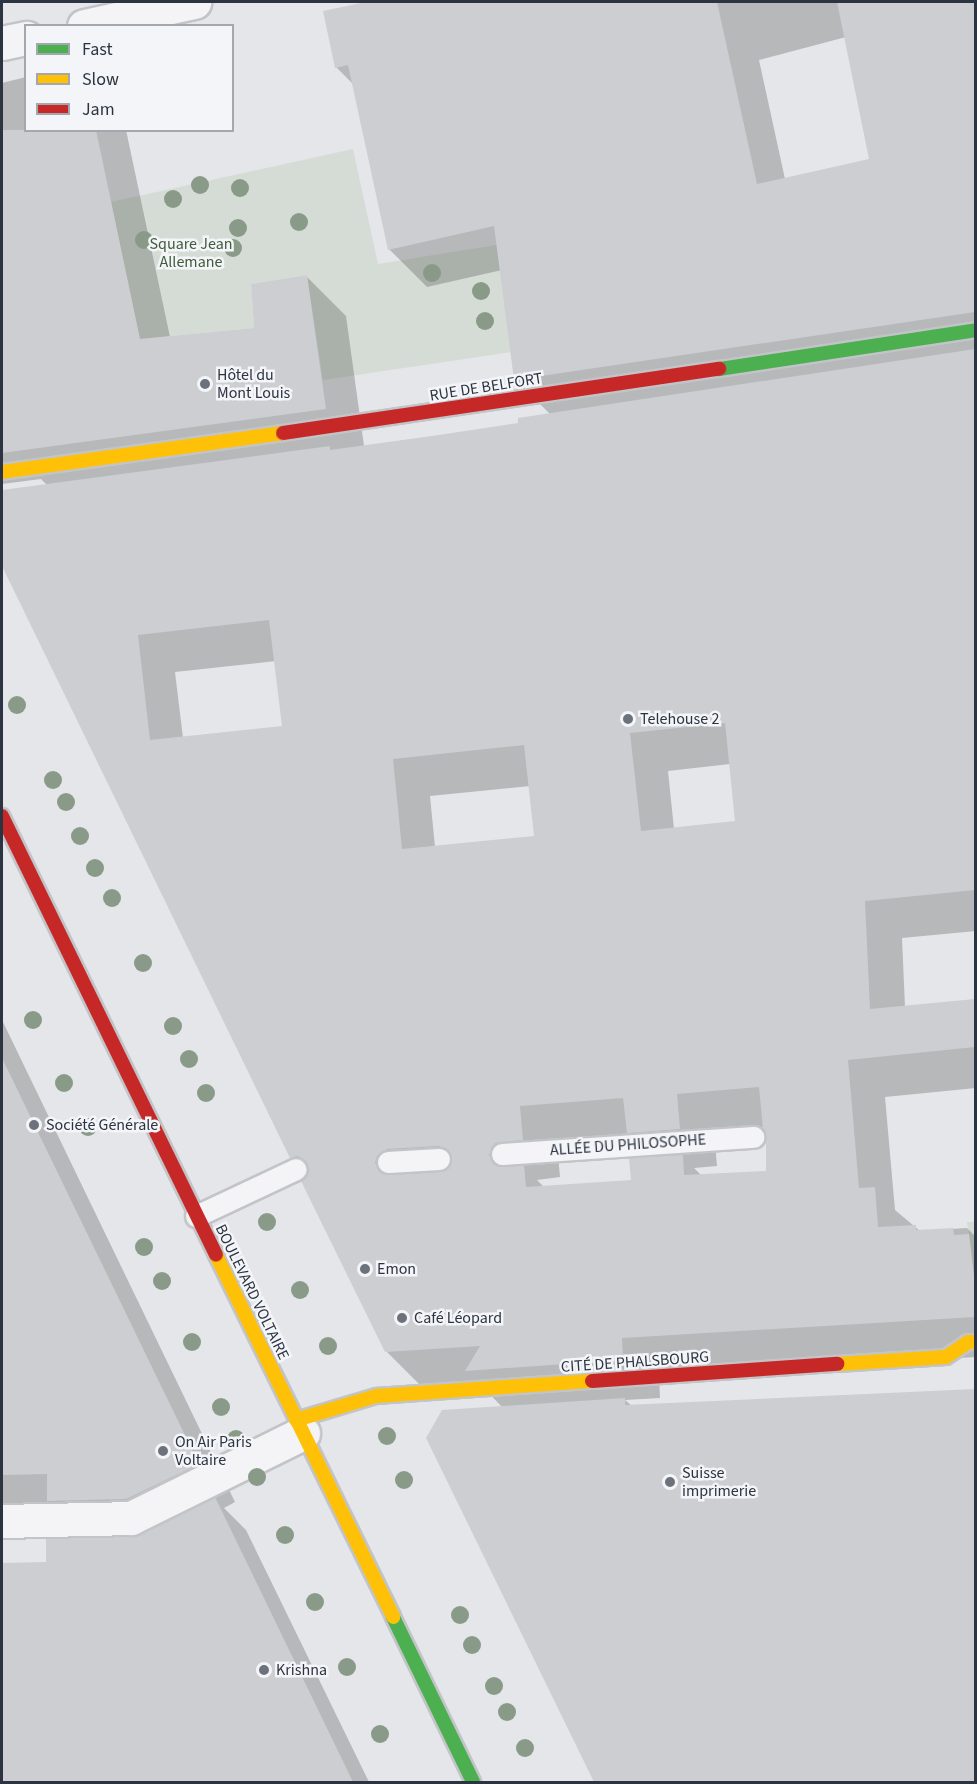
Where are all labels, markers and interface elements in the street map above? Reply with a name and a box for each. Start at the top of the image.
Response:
legend [24,24,234,132]
text: Fast [82,37,113,62]
text: Slow [82,67,119,92]
text: Jam [82,97,115,122]
park label: Square Jean Allemane [150,234,232,272]
place label: Hôtel du Mont Louis [217,365,290,403]
street label: RUE DE BELFORT [428,369,544,405]
marker: Hôtel du Mont Louis [198,377,212,391]
place label: Telehouse 2 [640,709,719,729]
marker: Telehouse 2 [621,712,635,726]
place label: Société Générale [46,1115,158,1135]
marker: Société Générale [27,1118,41,1132]
street label: ALLÉE DU PHILOSOPHE [549,1130,707,1160]
street label: BOULEVARD VOLTAIRE [211,1221,293,1363]
place label: Emon [377,1259,416,1279]
marker: Emon [358,1262,372,1276]
place label: Café Léopard [414,1308,502,1328]
marker: Café Léopard [395,1311,409,1325]
street label: CITÉ DE PHALSBOURG [560,1347,710,1377]
place label: On Air Paris Voltaire [175,1432,252,1470]
marker: On Air Paris Voltaire [156,1444,170,1458]
place label: Suisse imprimerie [682,1463,756,1501]
marker: Suisse imprimerie [663,1475,677,1489]
place label: Krishna [276,1660,327,1680]
marker: Krishna [257,1663,271,1677]

